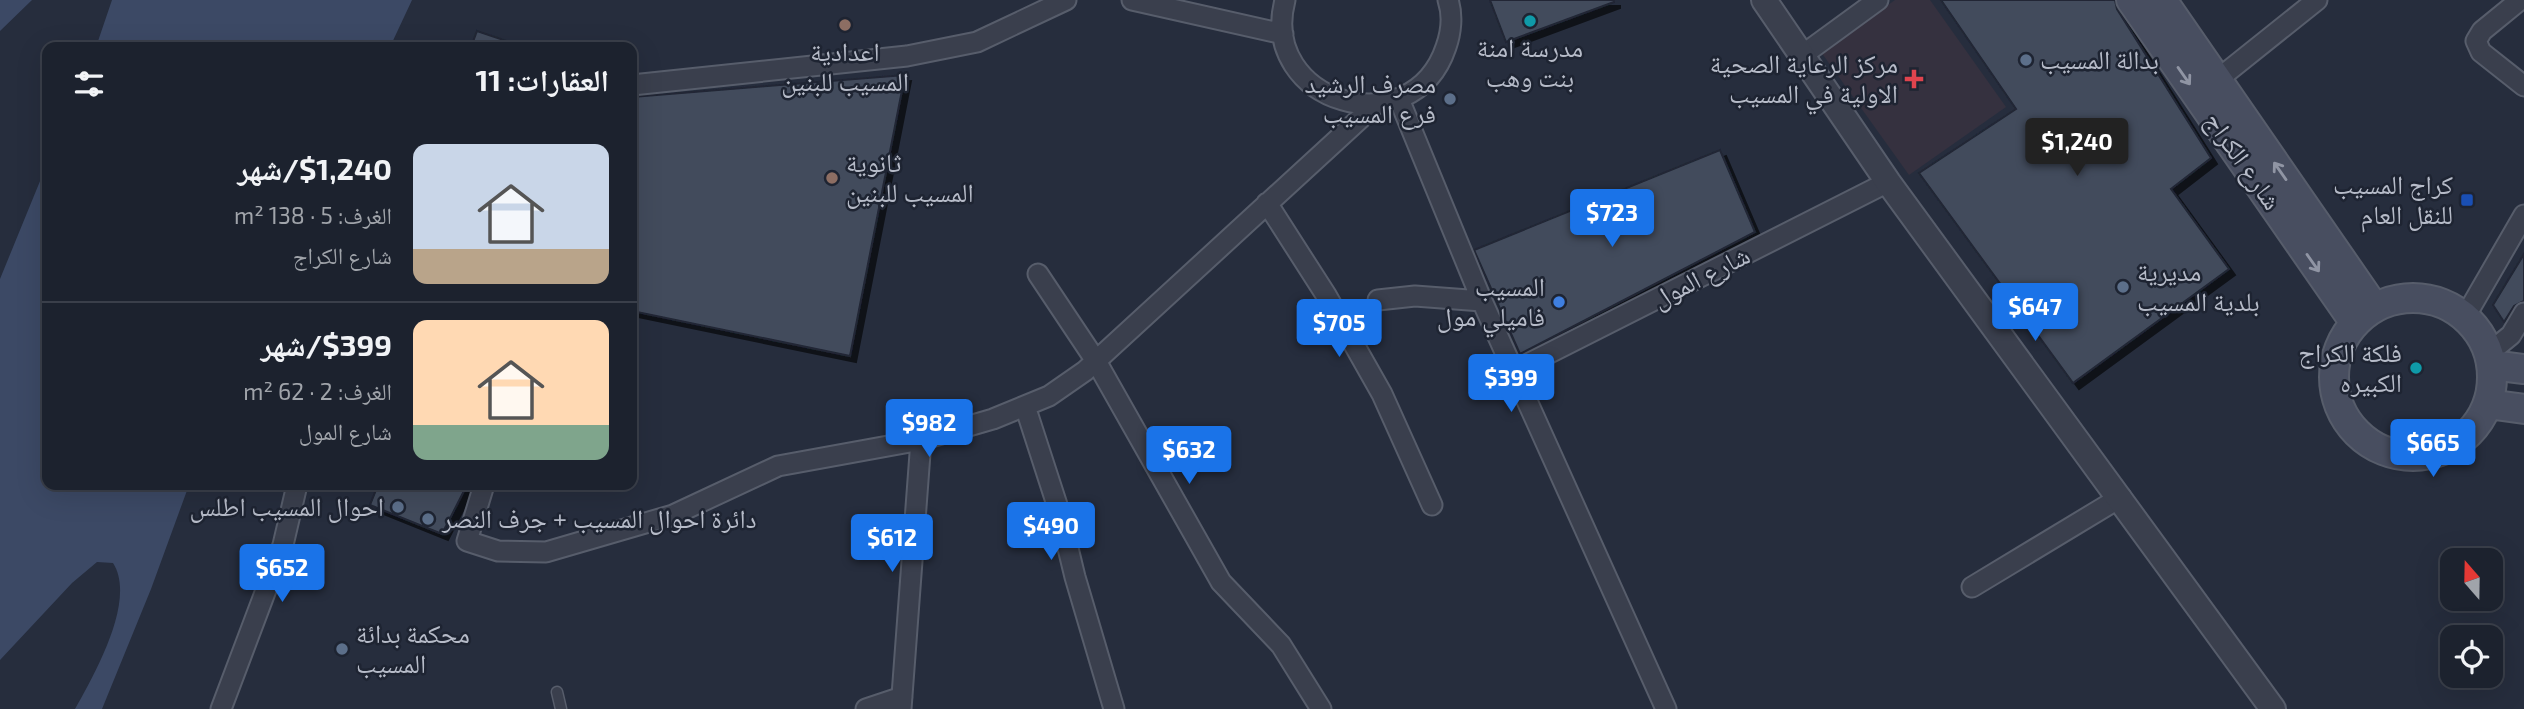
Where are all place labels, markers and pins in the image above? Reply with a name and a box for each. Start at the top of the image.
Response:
marker: مدرسة امنة بنت وهب [1522,13,1538,29]
marker: اعدادية المسيب للبنين [837,17,853,33]
place label: مدرسة امنة بنت وهب [1477,31,1583,93]
place label: اعدادية المسيب للبنين [781,35,909,98]
place label: بدالة المسيب [2040,43,2159,75]
place label: مركز الرعاية الصحية الاولية في المسيب [1710,47,1898,115]
marker: بدالة المسيب [2018,52,2034,68]
place label: مصرف الرشيد فرع المسيب [1305,67,1436,130]
marker: مركز الرعاية الصحية الاولية في المسيب [1904,69,1924,89]
marker: مصرف الرشيد فرع المسيب [1442,91,1458,107]
pin: $1,240 [2020,118,2134,178]
place label: ثانوية المسيب للبنين [846,146,974,209]
place label: كراج المسيب للنقل العام [2333,168,2453,233]
marker: ثانوية المسيب للبنين [824,170,840,186]
pin: $723 [1571,190,1653,249]
marker: كراج المسيب للنقل العام [2459,192,2475,208]
place label: مديرية بلدية المسيب [2137,255,2260,317]
place label: المسيب فاميلي مول [1437,270,1545,338]
marker: مديرية بلدية المسيب [2115,279,2131,295]
pin: $647 [1994,284,2076,343]
marker: المسيب فاميلي مول [1551,294,1567,310]
pin: $705 [1298,300,1380,359]
place label: فلكة الكراج الكبيره [2298,336,2402,398]
pin: $399 [1470,354,1552,414]
marker: فلكة الكراج الكبيره [2408,360,2424,376]
pin: $982 [888,400,970,459]
pin: $665 [2392,420,2474,479]
pin: $632 [1148,426,1230,486]
place label: احوال المسيب اطلس [189,490,384,523]
marker: احوال المسيب اطلس [390,499,406,515]
place label: دائرة احوال المسيب + جرف النصر [441,502,756,535]
pin: $490 [1010,503,1092,562]
marker: دائرة احوال المسيب + جرف النصر [420,511,436,527]
pin: $612 [851,514,933,574]
pin: $652 [241,544,323,604]
place label: محكمة بدائة المسيب [356,617,470,679]
marker: محكمة بدائة المسيب [334,641,350,657]

